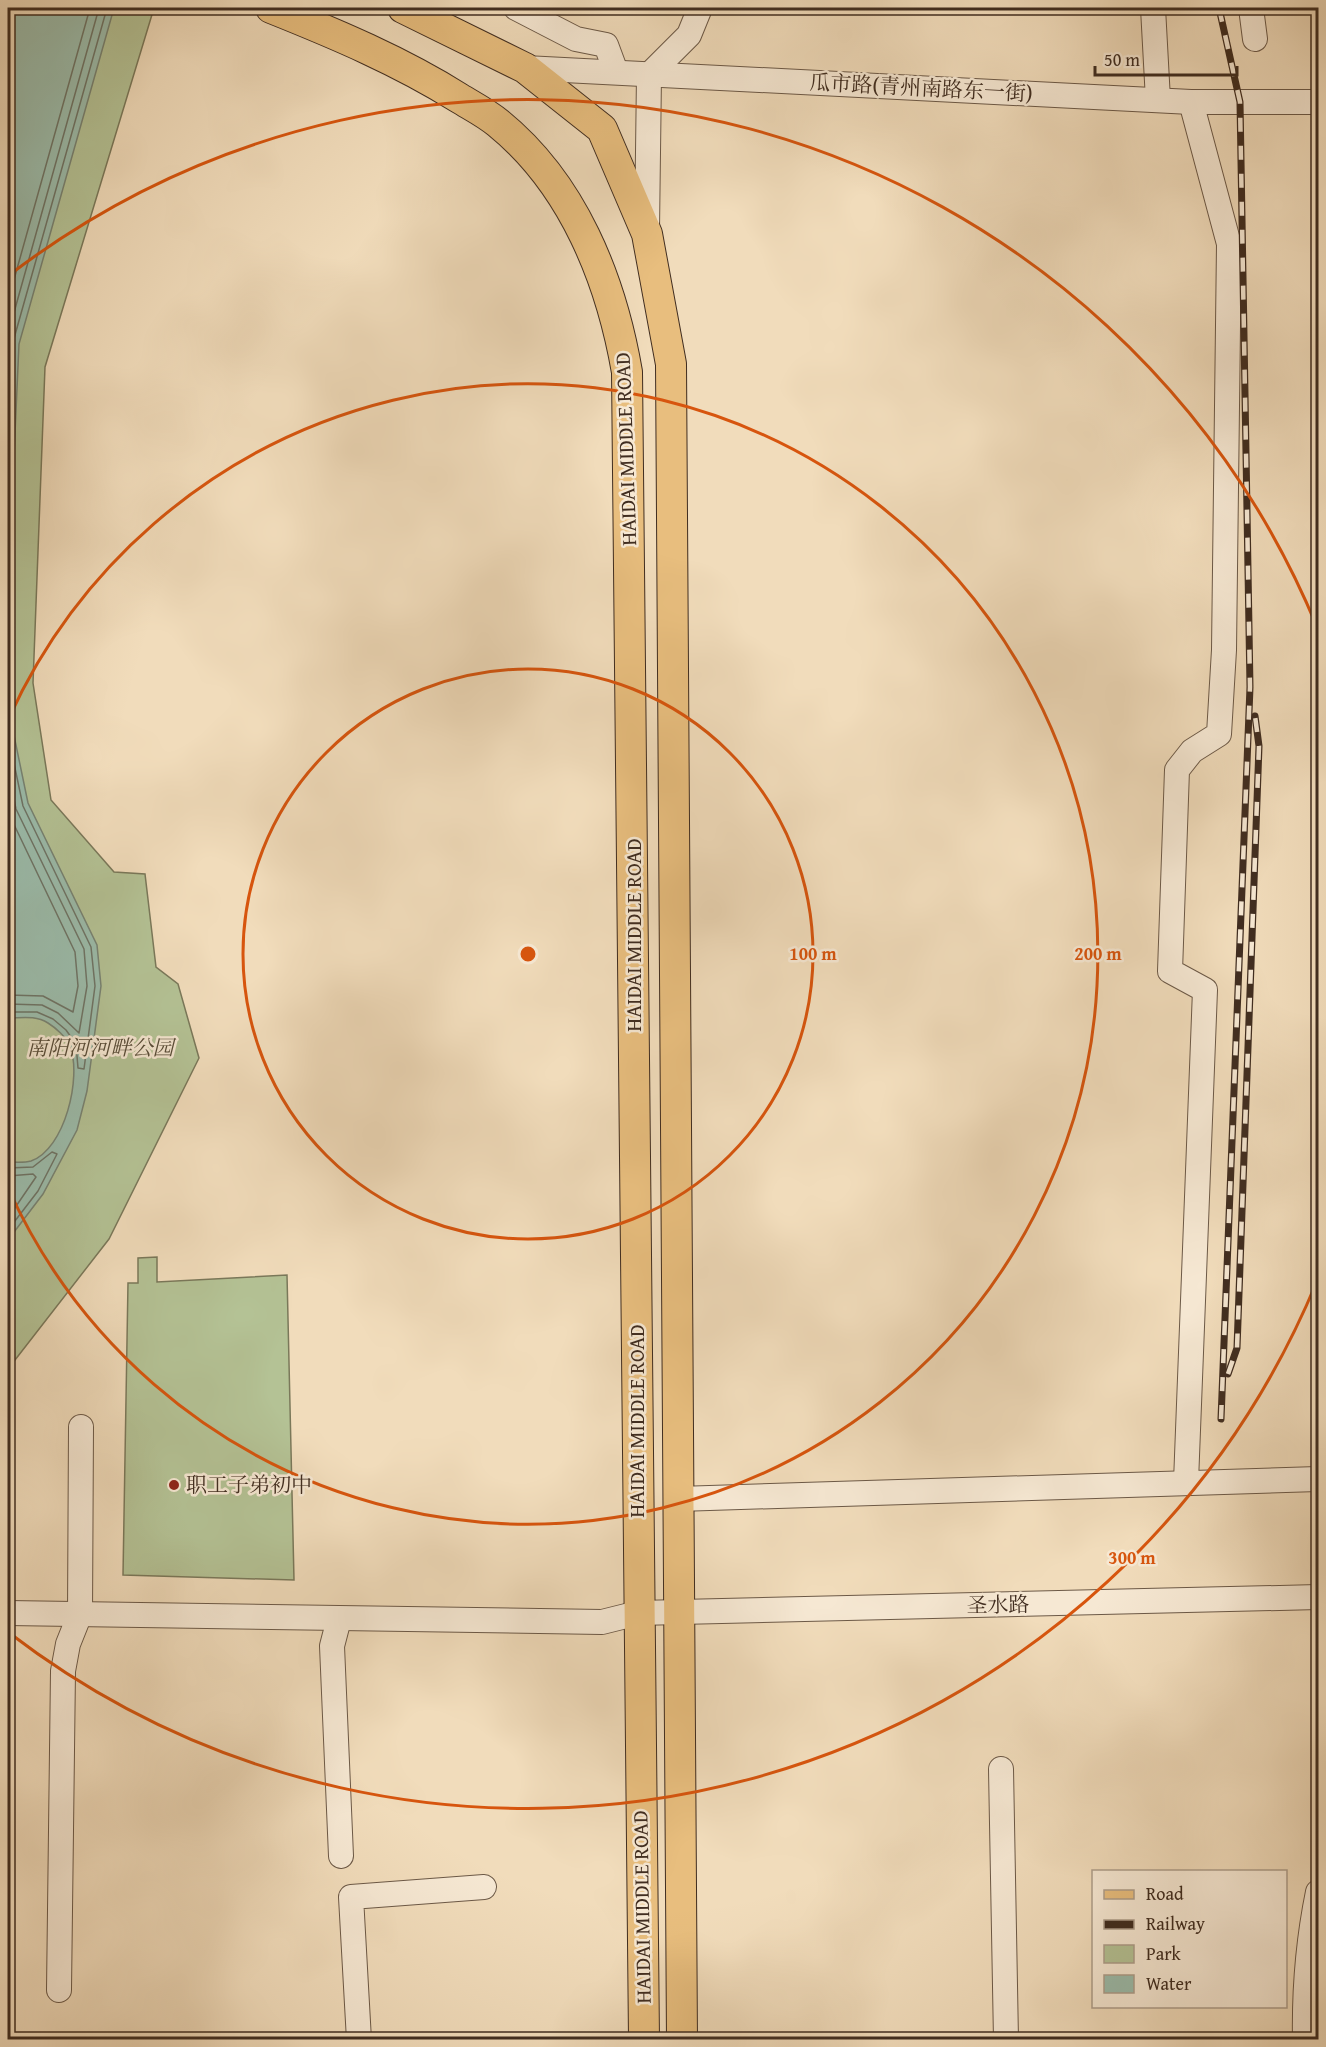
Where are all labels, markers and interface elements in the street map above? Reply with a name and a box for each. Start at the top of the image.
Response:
scale bar [1095,39,1238,77]
text: 50 m [1104,46,1140,73]
street label: 瓜市路(青州南路东一街) [809,66,1033,109]
street label: HAIDAI MIDDLE ROAD [607,352,644,546]
street label: HAIDAI MIDDLE ROAD [618,838,649,1032]
text: 100 m [789,940,837,967]
text: 200 m [1074,940,1122,967]
centre of rings [518,944,538,964]
park label: 南阳河河畔公园 [27,1032,176,1063]
street label: HAIDAI MIDDLE ROAD [621,1324,652,1518]
place label: 职工子弟初中 [186,1469,312,1500]
marker: 职工子弟初中 [167,1478,181,1492]
text: 300 m [1108,1544,1156,1571]
street label: 圣水路 [966,1588,1030,1621]
street label: HAIDAI MIDDLE ROAD [624,1810,659,2004]
legend [1092,1870,1287,2008]
text: Road [1146,1880,1184,1907]
text: Railway [1146,1910,1205,1937]
text: Park [1146,1940,1182,1967]
text: Water [1146,1970,1192,1997]

